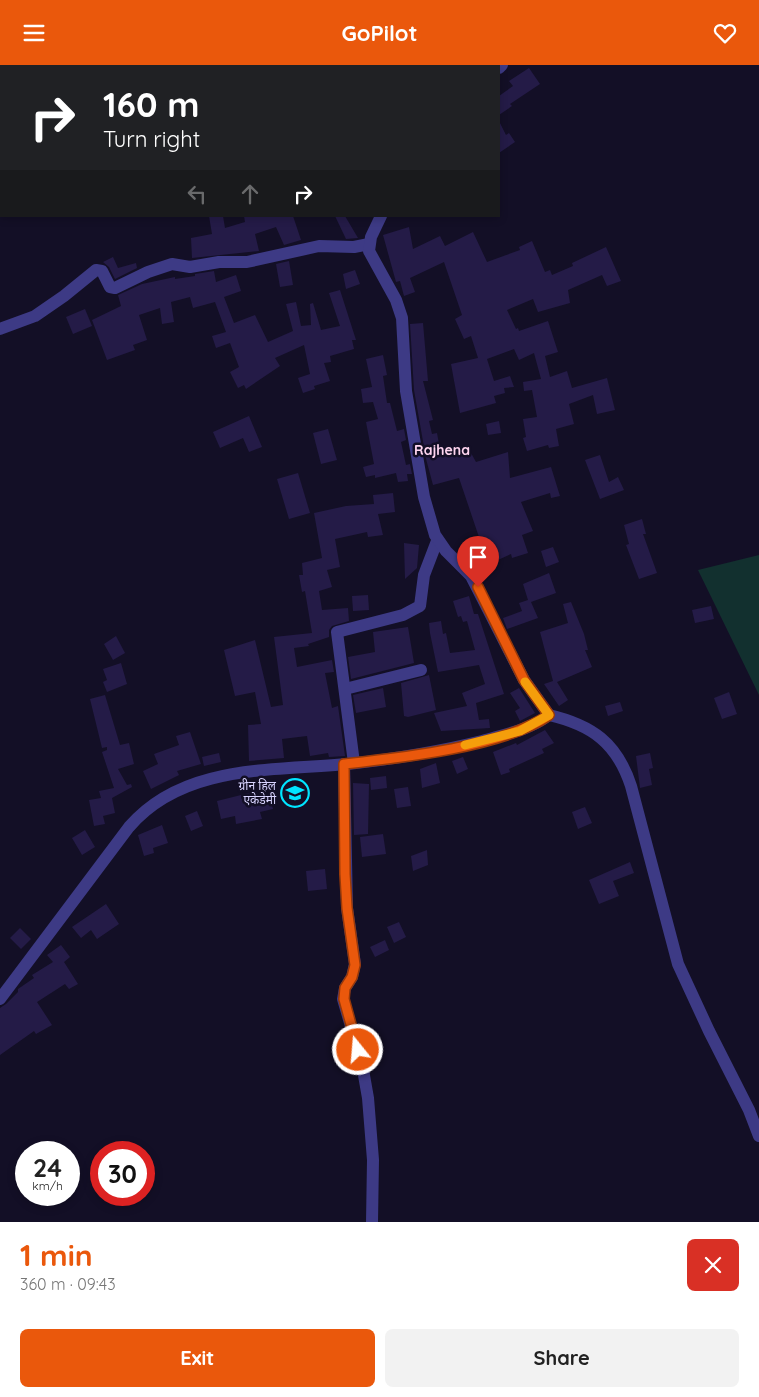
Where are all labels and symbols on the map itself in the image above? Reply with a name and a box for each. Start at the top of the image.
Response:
district label: Rajhena [414,441,470,459]
pin [457,536,499,587]
place label: ग्रीन हिल एकेडेमी [239,778,277,807]
school or university icon: ग्रीन हिल एकेडेमी [280,778,310,808]
position arrow [331,1023,383,1075]
speed limit sign: 30 [90,1141,155,1206]

